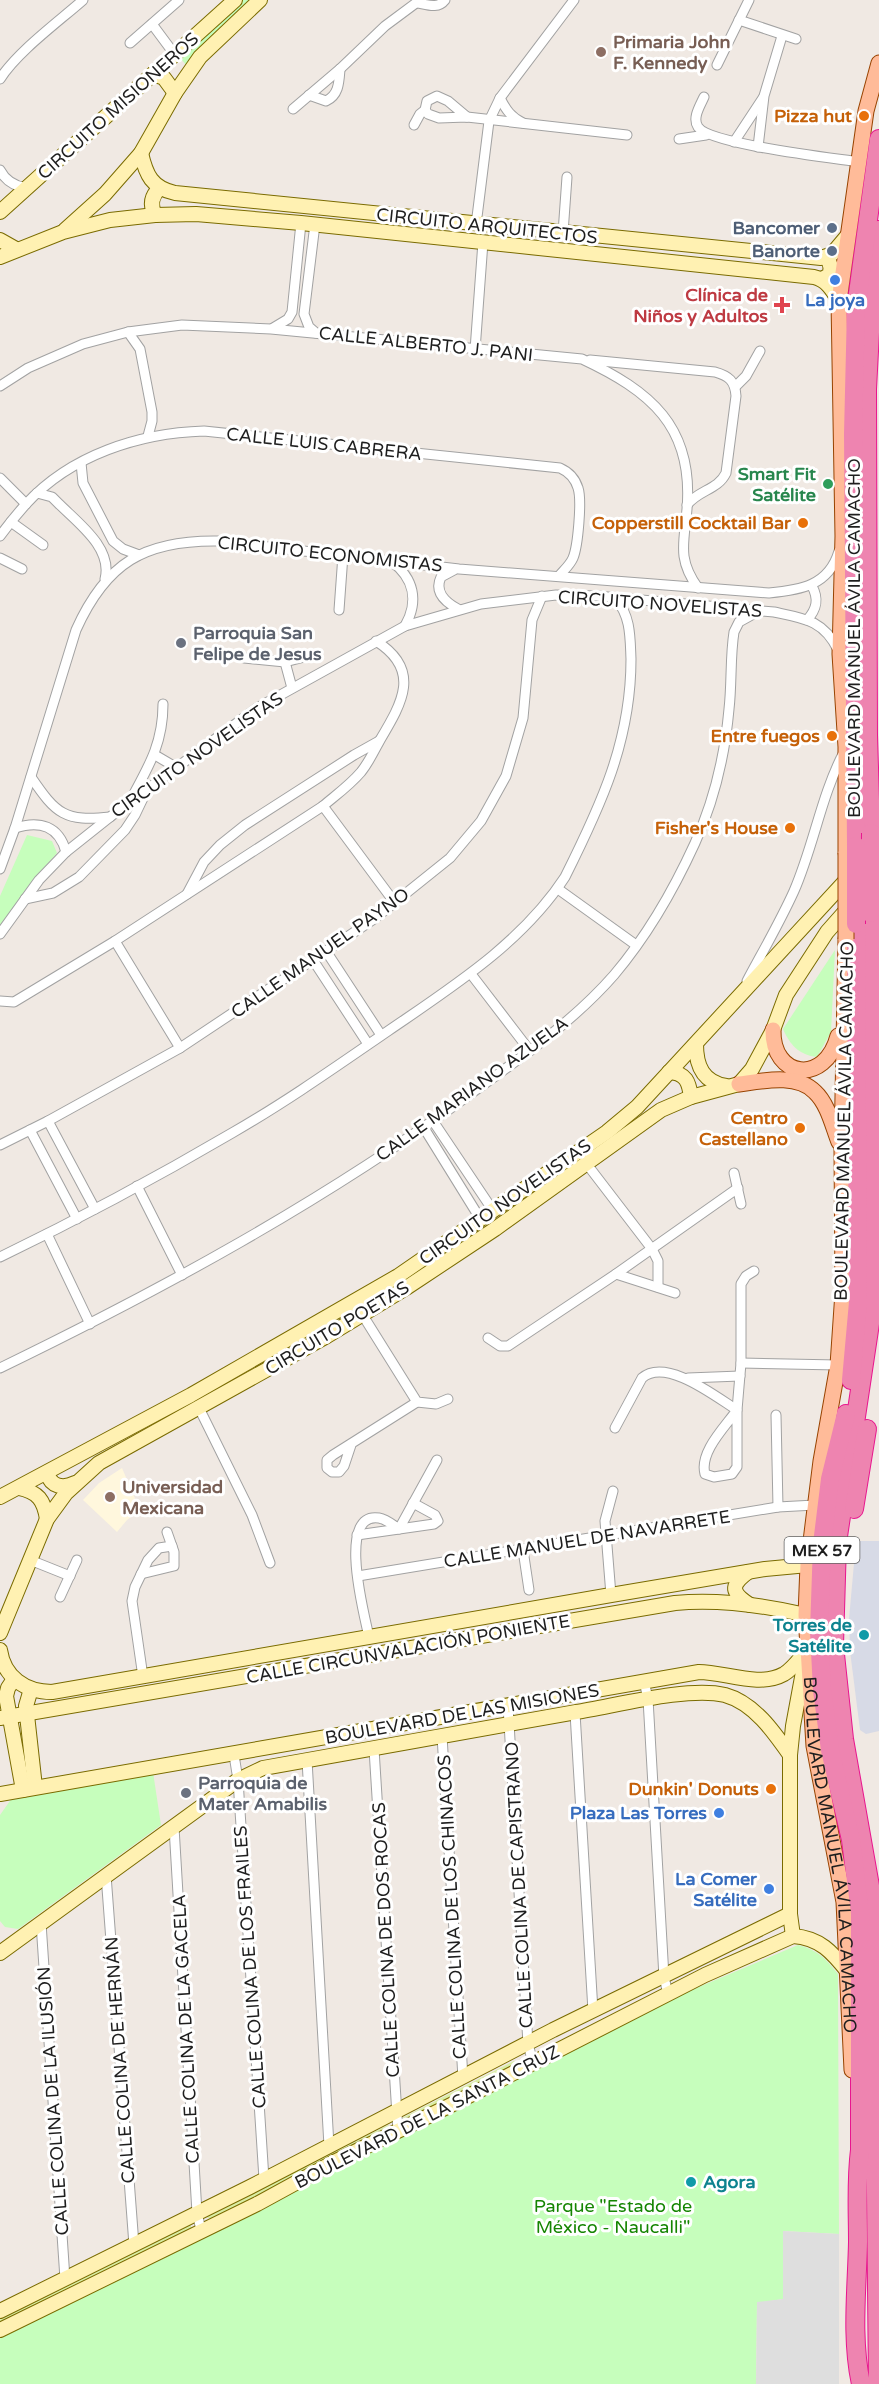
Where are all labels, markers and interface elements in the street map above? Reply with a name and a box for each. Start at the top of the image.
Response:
street label: CIRCUITO MISIONEROS [33,28,203,184]
place label: Primaria John F. Kennedy [613,31,730,74]
marker: Primaria John F. Kennedy [594,45,608,59]
place label: Pizza hut [774,105,852,127]
marker: Pizza hut [857,109,871,123]
street label: CIRCUITO ARQUITECTOS [375,203,599,249]
place label: Bancomer [732,217,821,239]
marker: Bancomer [825,221,839,235]
place label: Banorte [752,240,820,262]
marker: Banorte [825,244,839,258]
marker: La joya [828,273,842,287]
place label: Clínica de Niños y Adultos [633,284,768,327]
place label: La joya [805,289,865,311]
marker: Clínica de Niños y Adultos [773,296,791,314]
street label: CALLE ALBERTO J. PANI [318,322,534,366]
street label: CALLE LUIS CABRERA [225,423,423,465]
street label: BOULEVARD MANUEL ÁVILA CAMACHO [843,458,865,818]
place label: Smart Fit Satélite [738,463,816,506]
marker: Smart Fit Satélite [821,477,835,491]
place label: Copperstill Cocktail Bar [592,512,792,534]
marker: Copperstill Cocktail Bar [796,516,810,530]
street label: CIRCUITO ECONOMISTAS [216,531,444,577]
street label: CIRCUITO NOVELISTAS [557,586,763,622]
place label: Parroquia San Felipe de Jesus [193,622,322,665]
marker: Parroquia San Felipe de Jesus [174,636,188,650]
street label: CIRCUITO NOVELISTAS [107,687,287,823]
place label: Entre fuegos [711,725,820,747]
marker: Entre fuegos [825,729,839,743]
place label: Fisher's House [655,817,778,839]
marker: Fisher's House [783,821,797,835]
street label: CALLE MANUEL PAYNO [227,883,413,1023]
street label: BOULEVARD MANUEL ÁVILA CAMACHO [830,941,858,1301]
street label: CALLE MARIANO AZUELA [372,1012,572,1166]
place label: Centro Castellano [699,1107,788,1150]
marker: Centro Castellano [793,1121,807,1135]
street label: CIRCUITO NOVELISTAS [415,1134,595,1270]
street label: CIRCUITO POETAS [261,1276,413,1380]
place label: Universidad Mexicana [122,1476,223,1519]
marker: Universidad Mexicana [103,1490,117,1504]
street label: CALLE MANUEL DE NAVARRETE [442,1505,732,1573]
road number: MEX 57 [784,1537,860,1563]
street label: CALLE CIRCUNVALACIÓN PONIENTE [244,1610,572,1688]
place label: Torres de Satélite [772,1614,852,1657]
marker: Torres de Satélite [857,1628,871,1642]
street label: BOULEVARD MANUEL ÁVILA CAMACHO [799,1676,861,2034]
street label: BOULEVARD DE LAS MISIONES [323,1679,601,1749]
street label: CALLE COLINA DE CAPISTRANO [500,1741,538,2029]
street label: CALLE COLINA DE LOS CHINACOS [433,1754,471,2060]
place label: Parroquia de Mater Amabilis [198,1772,328,1815]
place label: Dunkin' Donuts [628,1778,759,1800]
marker: Dunkin' Donuts [764,1782,778,1796]
marker: Parroquia de Mater Amabilis [179,1786,193,1800]
street label: CALLE COLINA DE DOS ROCAS [368,1802,404,2078]
place label: Plaza Las Torres [570,1802,707,1824]
marker: Plaza Las Torres [712,1806,726,1820]
street label: CALLE COLINA DE LOS FRAILES [229,1825,271,2109]
place label: La Comer Satélite [675,1868,758,1911]
marker: La Comer Satélite [762,1882,776,1896]
street label: CALLE COLINA DE LA GACELA [168,1894,204,2164]
street label: CALLE COLINA DE HERNÁN [100,1936,140,2184]
street label: CALLE COLINA DE LA ILUSIÓN [33,1966,73,2236]
street label: BOULEVARD DE LA SANTA CRUZ [291,2040,563,2194]
place label: Agora [703,2171,756,2193]
marker: Agora [684,2175,698,2189]
park label: Parque "Estado de México - Naucalli" [534,2195,692,2238]

